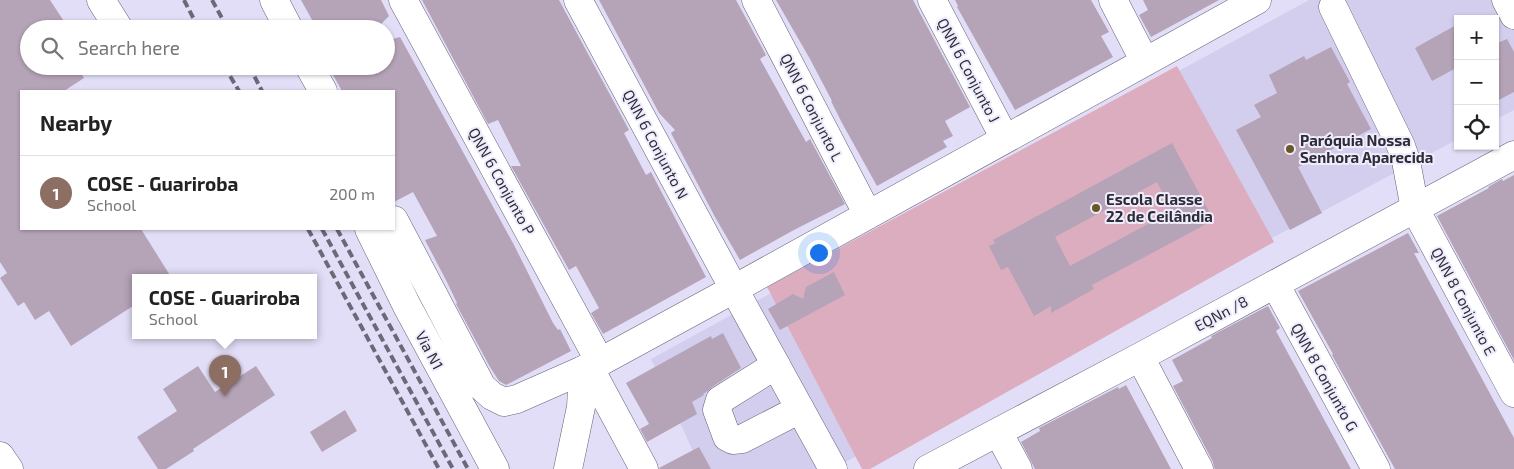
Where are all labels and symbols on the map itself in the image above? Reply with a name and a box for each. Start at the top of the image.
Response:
street label: QNN 6 Conjunto J [933,15,1004,126]
street label: QNN 6 Conjunto L [776,50,847,165]
street label: QNN 6 Conjunto N [619,86,692,202]
street label: QNN 6 Conjunto P [464,124,539,238]
place label: Paróquia Nossa Senhora Aparecida [1300,131,1433,166]
marker: Paróquia Nossa Senhora Aparecida [1284,143,1296,155]
place label: Escola Classe 22 de Ceilândia [1106,190,1213,225]
marker: Escola Classe 22 de Ceilândia [1090,202,1102,214]
your location [806,240,832,266]
street label: QNN 8 Conjunto E [1427,244,1500,359]
street label: EQNn /8 [1191,291,1251,335]
street label: QNN 8 Conjunto G [1287,320,1362,435]
street label: Via N1 [412,328,448,372]
pin: 1 [209,355,241,396]

